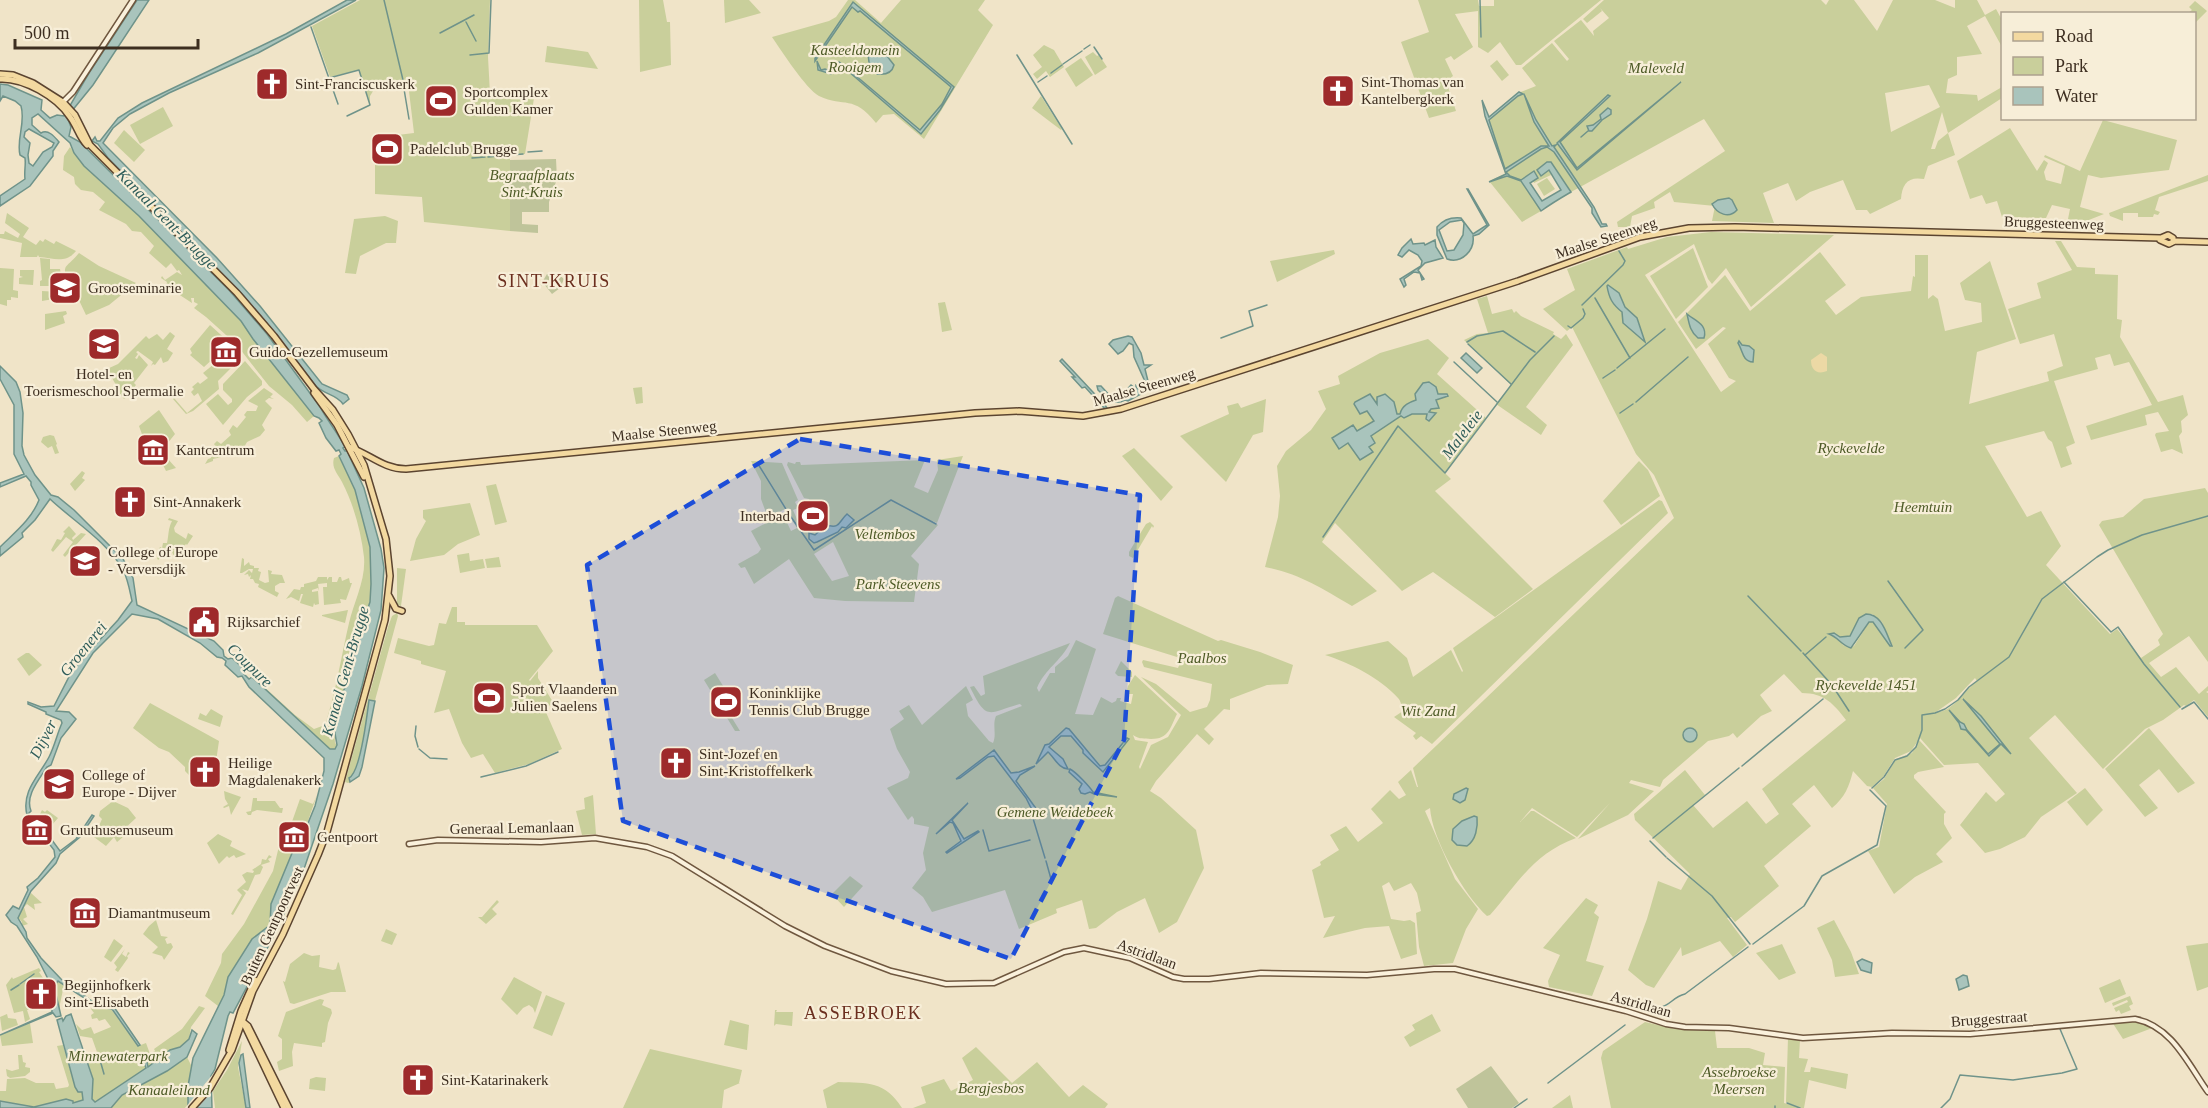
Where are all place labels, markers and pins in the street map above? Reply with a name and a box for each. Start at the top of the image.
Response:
church icon: Sint-Franciscuskerk [254,66,290,102]
church icon: Sint-Thomas van Kantelbergkerk [1320,73,1356,109]
place label: Sint-Thomas van Kantelbergkerk [1361,74,1464,107]
place label: Sint-Franciscuskerk [295,76,415,92]
sports icon: Sportcomplex Gulden Kamer [423,83,459,119]
place label: Sportcomplex Gulden Kamer [464,84,553,117]
sports icon: Padelclub Brugge [369,131,405,167]
place label: Padelclub Brugge [410,141,517,157]
school or university icon: Grootseminarie [47,270,83,306]
place label: Grootseminarie [88,280,182,296]
school or university icon: Hotel- en Toerismeschool Spermalie [86,326,122,362]
museum icon: Guido-Gezellemuseum [208,334,244,370]
place label: Guido-Gezellemuseum [249,344,388,360]
place label: Hotel- en Toerismeschool Spermalie [24,366,184,399]
museum icon: Kantcentrum [135,432,171,468]
place label: Kantcentrum [176,442,255,458]
church icon: Sint-Annakerk [112,484,148,520]
place label: Sint-Annakerk [153,494,242,510]
sports icon: Interbad [795,498,831,534]
place label: Interbad [740,508,790,524]
school or university icon: College of Europe - Verversdijk [67,543,103,579]
place label: College of Europe - Verversdijk [108,544,218,577]
public building icon: Rijksarchief [186,604,222,640]
place label: Rijksarchief [227,614,300,630]
sports icon: Sport Vlaanderen Julien Saelens [471,680,507,716]
place label: Sport Vlaanderen Julien Saelens [512,681,618,714]
sports icon: Koninklijke Tennis Club Brugge [708,684,744,720]
place label: Koninklijke Tennis Club Brugge [749,685,870,718]
church icon: Sint-Jozef en Sint-Kristoffelkerk [658,745,694,781]
place label: Sint-Jozef en Sint-Kristoffelkerk [699,746,813,779]
church icon: Heilige Magdalenakerk [187,754,223,790]
place label: Heilige Magdalenakerk [228,755,322,788]
school or university icon: College of Europe - Dijver [41,766,77,802]
place label: College of Europe - Dijver [82,767,176,800]
museum icon: Gruuthusemuseum [19,812,55,848]
museum icon: Gentpoort [276,819,312,855]
place label: Gruuthusemuseum [60,822,174,838]
place label: Gentpoort [317,829,379,845]
museum icon: Diamantmuseum [67,895,103,931]
place label: Diamantmuseum [108,905,211,921]
church icon: Begijnhofkerk Sint-Elisabeth [23,976,59,1012]
place label: Begijnhofkerk Sint-Elisabeth [64,977,151,1010]
church icon: Sint-Katarinakerk [400,1062,436,1098]
place label: Sint-Katarinakerk [441,1072,549,1088]

